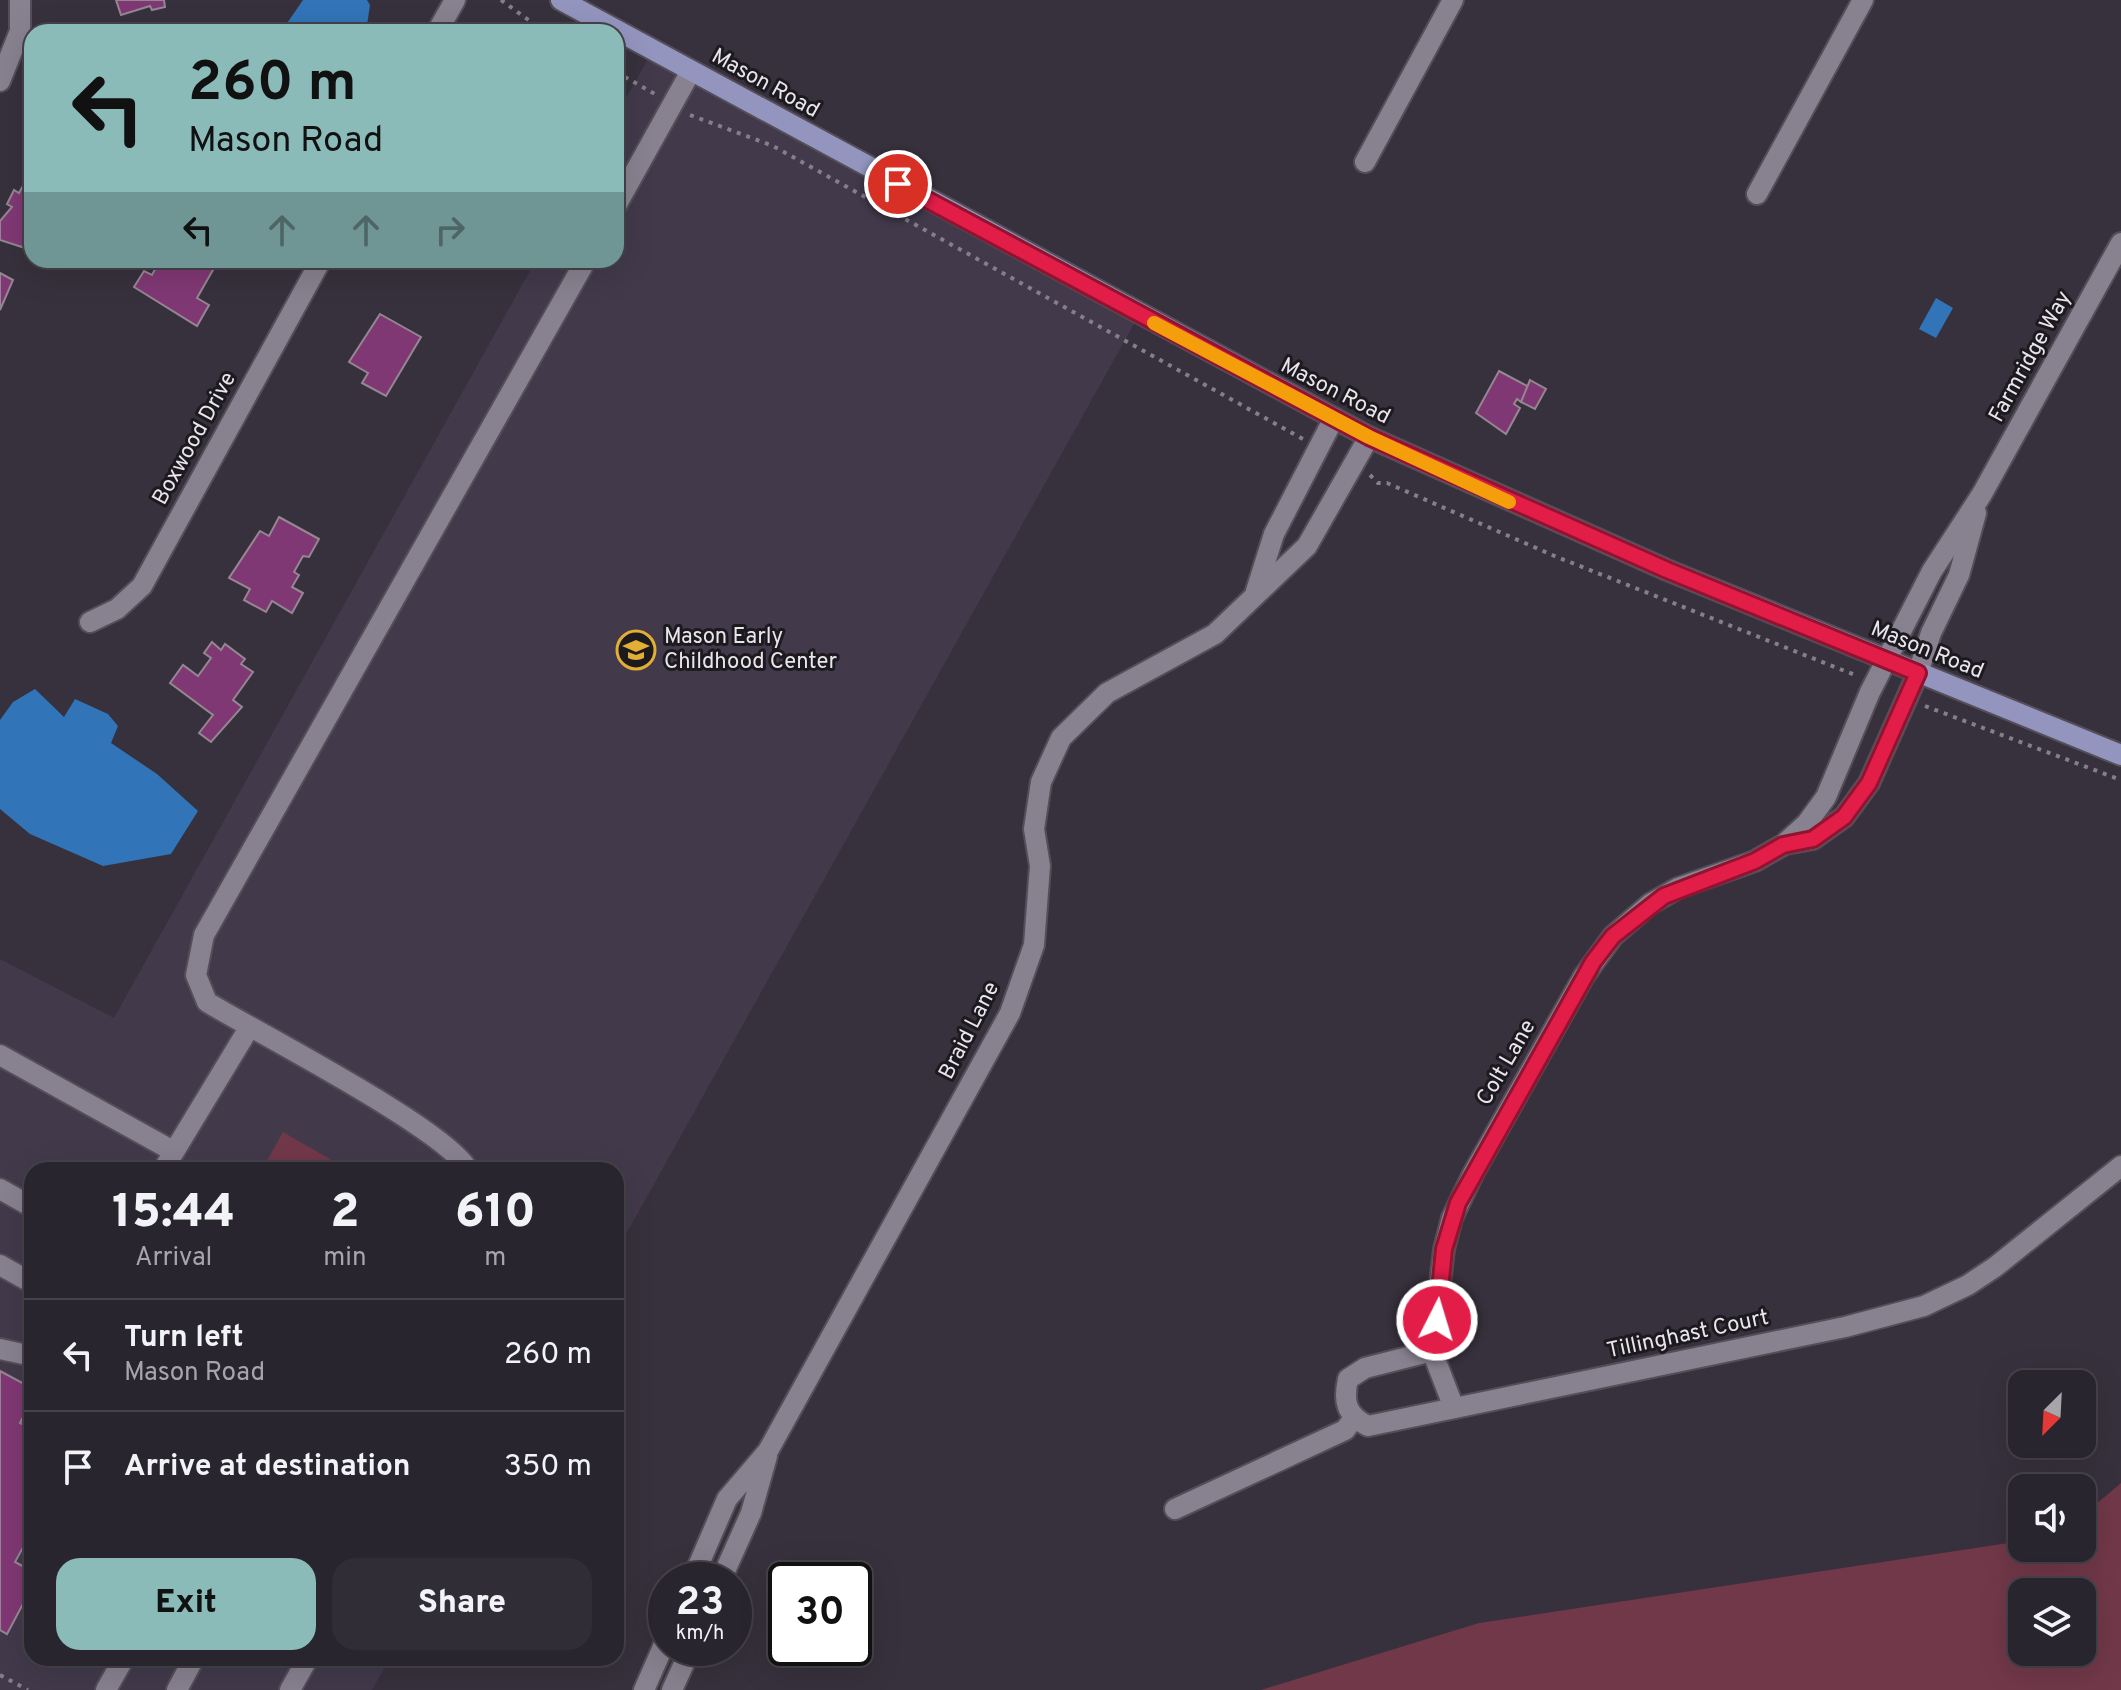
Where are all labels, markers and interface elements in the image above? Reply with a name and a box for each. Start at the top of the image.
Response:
street label: Mason Road [706,43,824,125]
text: 260 m [188,50,357,120]
icon: left [56,56,160,160]
text: Mason Road [188,119,383,165]
pin [864,150,932,218]
icon: arrive [876,162,920,206]
icon: left [176,208,220,252]
icon: ahead [260,208,304,252]
icon: ahead [344,208,388,252]
icon: right [428,208,472,252]
street label: Farmridge Way [1984,287,2078,427]
street label: Mason Road [1276,353,1394,431]
street label: Boxwood Drive [147,368,243,510]
street label: Mason Road [1867,616,1987,686]
place label: Mason Early Childhood Center [664,624,837,676]
school or university icon: Mason Early Childhood Center [615,629,657,671]
street label: Braid Lane [934,978,1006,1084]
street label: Colt Lane [1472,1015,1542,1111]
text: 15:44 [112,1184,235,1244]
text: 2 [330,1184,360,1244]
text: 610 [455,1184,536,1244]
text: Arrival [135,1242,212,1275]
text: min [323,1242,367,1275]
text: m [484,1242,506,1275]
position arrow [1395,1278,1479,1362]
street label: Tillinghast Court [1605,1305,1771,1365]
text: Turn left [124,1320,244,1357]
icon: left [56,1333,100,1377]
text: 260 m [504,1337,592,1374]
text: Mason Road [124,1357,265,1390]
north arrow [2008,1370,2096,1458]
map controls [2008,1370,2096,1666]
icon: arrive [56,1445,100,1489]
text: Arrive at destination [124,1449,410,1486]
text: 350 m [504,1449,592,1486]
button: sound [2008,1474,2096,1562]
button: Exit [56,1558,316,1650]
button: Share [332,1558,592,1650]
speed limit sign: 30 [768,1562,872,1666]
button: layers [2008,1578,2096,1666]
text: 23 [676,1579,724,1629]
text: km/h [676,1621,724,1647]

